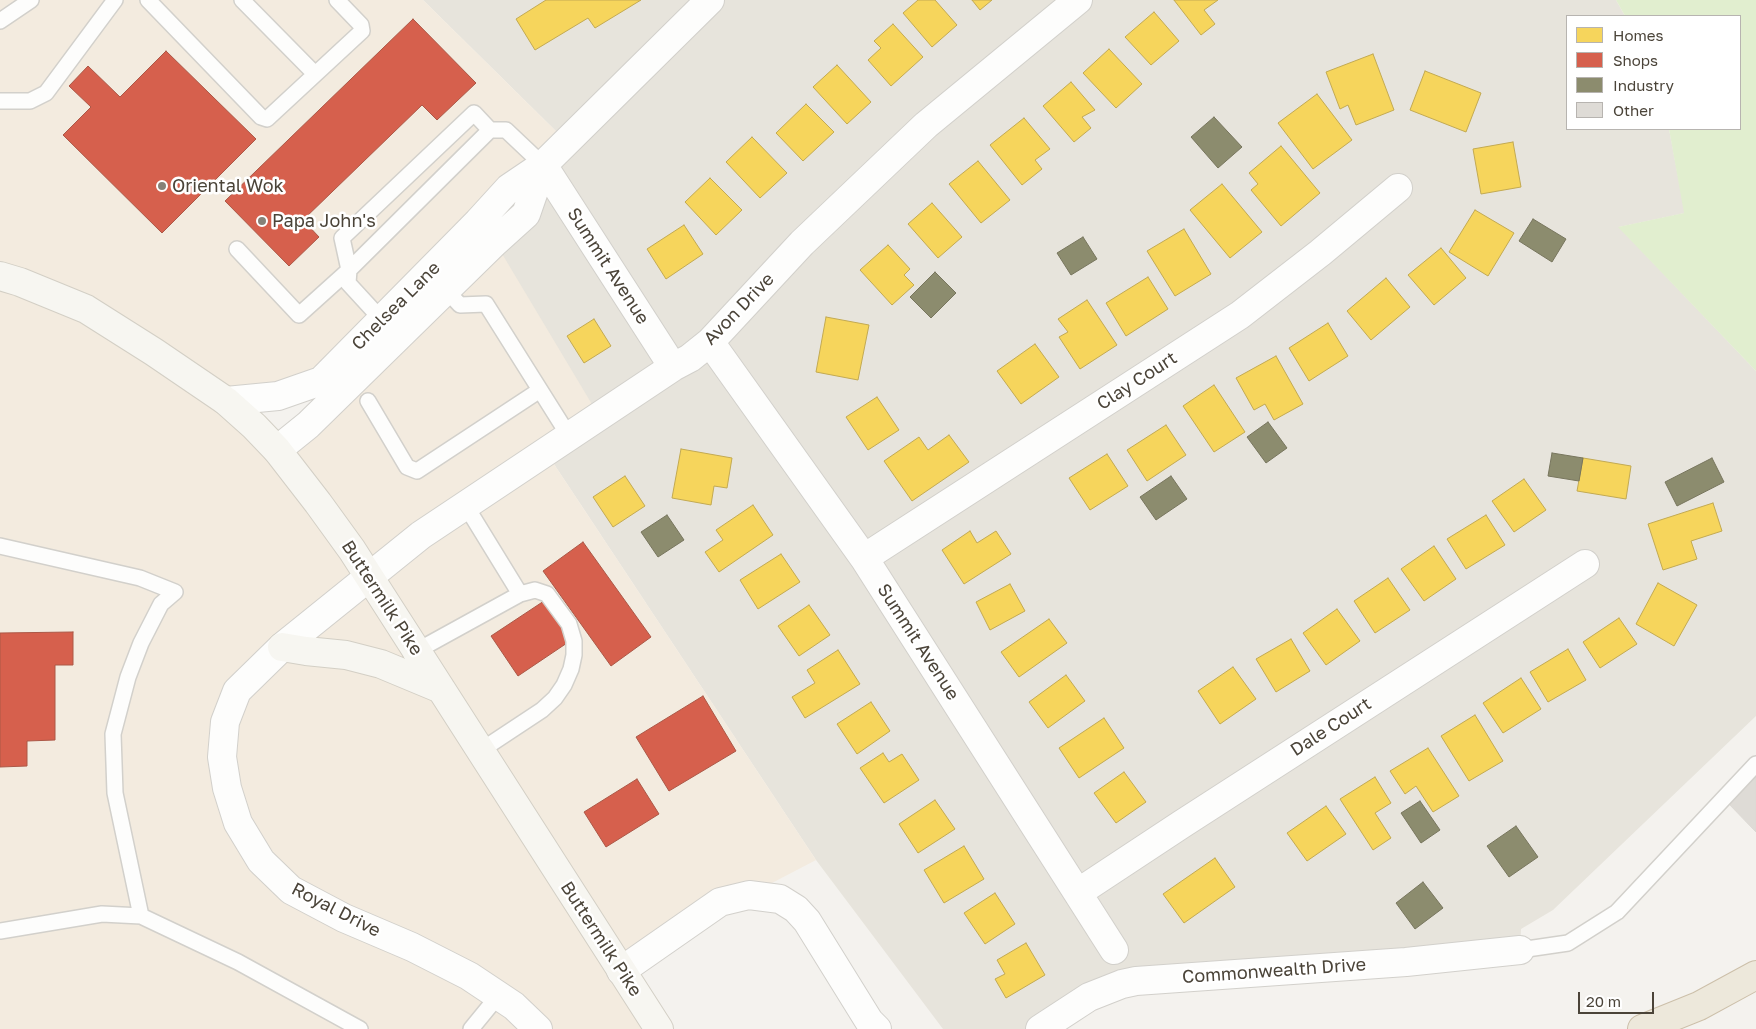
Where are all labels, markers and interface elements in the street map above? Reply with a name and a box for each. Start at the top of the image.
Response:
legend [1566,15,1741,130]
text: Homes [1613,26,1663,44]
text: Shops [1613,51,1658,69]
text: Industry [1613,76,1674,94]
text: Other [1613,101,1654,119]
place label: Oriental Wok [172,175,284,197]
marker: Oriental Wok [156,180,168,192]
street label: Summit Avenue [562,204,654,328]
place label: Papa John's [272,210,376,232]
marker: Papa John's [256,215,268,227]
street label: Chelsea Lane [347,257,445,355]
street label: Avon Drive [699,269,779,349]
street label: Clay Court [1093,347,1181,415]
street label: Buttermilk Pike [337,536,427,660]
street label: Summit Avenue [872,580,964,704]
street label: Dale Court [1287,693,1375,761]
street label: Buttermilk Pike [556,877,646,1001]
street label: Royal Drive [288,878,384,942]
street label: Commonwealth Drive [1181,954,1367,988]
scale bar [1581,982,1657,1014]
text: 20 m [1586,992,1621,1010]

